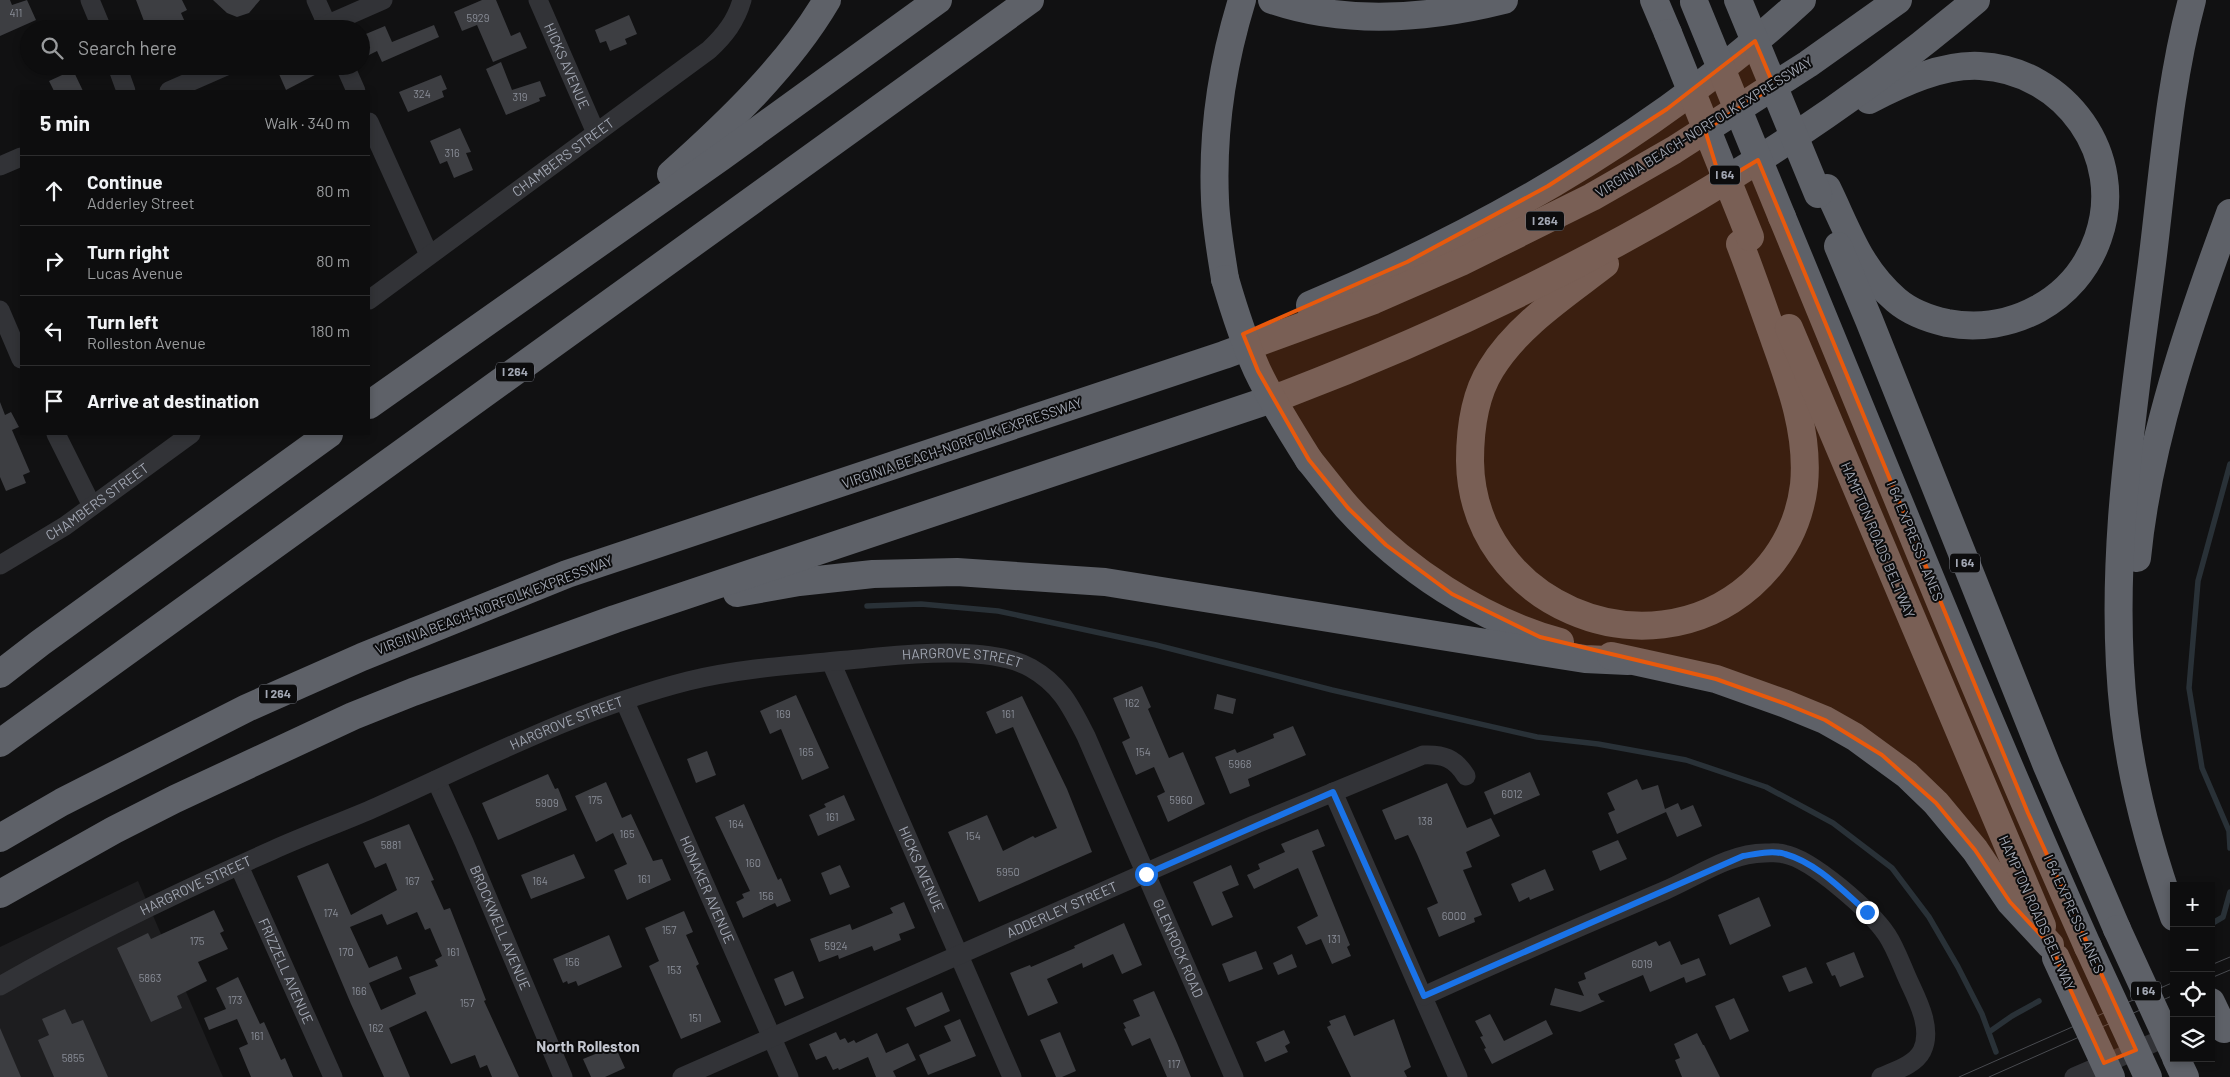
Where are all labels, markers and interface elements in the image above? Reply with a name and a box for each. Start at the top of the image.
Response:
house number: 411 [10,6,22,19]
house number: 5929 [466,11,490,24]
search box [20,20,370,75]
street label: HICKS AVENUE [541,20,593,111]
icon: search [38,34,66,62]
text: Search here [78,36,177,59]
street label: VIRGINIA BEACH-NORFOLK EXPRESSWAY [1592,52,1816,201]
house number: 324 [413,87,431,100]
house number: 319 [512,90,528,103]
text: 5 min [40,110,90,135]
text: Walk · 340 m [265,113,350,132]
street label: CHAMBERS STREET [508,114,617,200]
house number: 316 [444,146,460,159]
road number: I 64 [1710,166,1740,184]
text: Continue [87,170,163,193]
icon: ahead [40,177,68,205]
text: 80 m [316,181,350,200]
text: Adderley Street [87,193,195,212]
road number: I 264 [1526,212,1564,230]
text: Turn right [87,240,169,263]
icon: right [40,247,68,275]
text: 80 m [316,251,350,270]
text: Lucas Avenue [87,263,183,282]
text: Turn left [87,310,158,333]
icon: left [40,317,68,345]
text: 180 m [311,321,350,340]
text: Rolleston Avenue [87,333,206,352]
road number: I 264 [496,362,534,382]
icon: arrive [40,387,68,415]
text: Arrive at destination [87,389,259,412]
street label: VIRGINIA BEACH-NORFOLK EXPRESSWAY [839,393,1084,492]
street label: CHAMBERS STREET [42,459,152,544]
street label: HAMPTON ROADS BELTWAY [1838,459,1919,621]
street label: I 64 EXPRESS LANES [1884,478,1947,603]
street label: VIRGINIA BEACH-NORFOLK EXPRESSWAY [373,551,615,658]
road number: I 64 [1950,554,1980,572]
street label: HARGROVE STREET [901,644,1025,671]
road number: I 264 [259,684,297,704]
street label: HARGROVE STREET [507,692,625,753]
house number: 162 [1124,696,1140,709]
house number: 169 [775,707,791,720]
house number: 161 [1001,707,1015,720]
house number: 165 [798,745,814,758]
house number: 154 [1135,745,1151,758]
house number: 5968 [1229,757,1252,770]
house number: 6012 [1501,787,1523,800]
house number: 175 [588,793,603,806]
house number: 5960 [1169,793,1193,806]
house number: 5909 [535,796,559,809]
house number: 161 [825,810,839,823]
house number: 138 [1417,814,1433,827]
house number: 164 [728,817,744,830]
street label: HICKS AVENUE [896,823,948,915]
house number: 165 [619,827,635,840]
house number: 154 [965,829,981,842]
street label: HONAKER AVENUE [677,833,739,946]
street label: HAMPTON ROADS BELTWAY [1996,833,2079,993]
house number: 5881 [381,838,401,851]
street label: HARGROVE STREET [137,852,254,918]
street label: I 64 EXPRESS LANES [2041,852,2108,976]
house number: 160 [745,856,761,869]
street label: BROCKWELL AVENUE [467,863,534,992]
route start [1135,863,1158,886]
house number: 5950 [996,865,1020,878]
house number: 161 [637,872,651,885]
house number: 167 [405,874,419,887]
house number: 164 [532,874,548,887]
street label: ADDERLEY STREET [1003,877,1120,941]
map controls [2170,882,2215,1062]
button: + [2170,882,2215,927]
house number: 156 [758,889,774,902]
street label: GLENROCK ROAD [1150,896,1207,1000]
route end [1856,901,1879,924]
house number: 174 [323,906,339,919]
house number: 6000 [1442,909,1466,922]
street label: FRIZZELL AVENUE [255,915,317,1026]
house number: 157 [662,923,676,936]
button: − [2170,927,2215,972]
house number: 131 [1327,932,1341,945]
house number: 175 [190,934,205,947]
house number: 5924 [824,939,848,952]
house number: 170 [338,945,354,958]
house number: 161 [446,945,460,958]
house number: 156 [564,955,580,968]
house number: 6019 [1631,957,1653,970]
house number: 153 [666,963,682,976]
house number: 5863 [139,971,161,984]
button: locate [2170,972,2215,1017]
road number: I 64 [2131,981,2161,1000]
house number: 166 [351,984,367,997]
house number: 173 [228,993,242,1006]
house number: 157 [460,996,474,1009]
house number: 151 [688,1011,702,1024]
button: layers [2170,1017,2215,1062]
house number: 162 [368,1021,384,1034]
house number: 161 [250,1029,264,1042]
district label: North Rolleston [536,1037,640,1055]
house number: 5855 [62,1051,85,1064]
house number: 117 [1168,1057,1180,1070]

